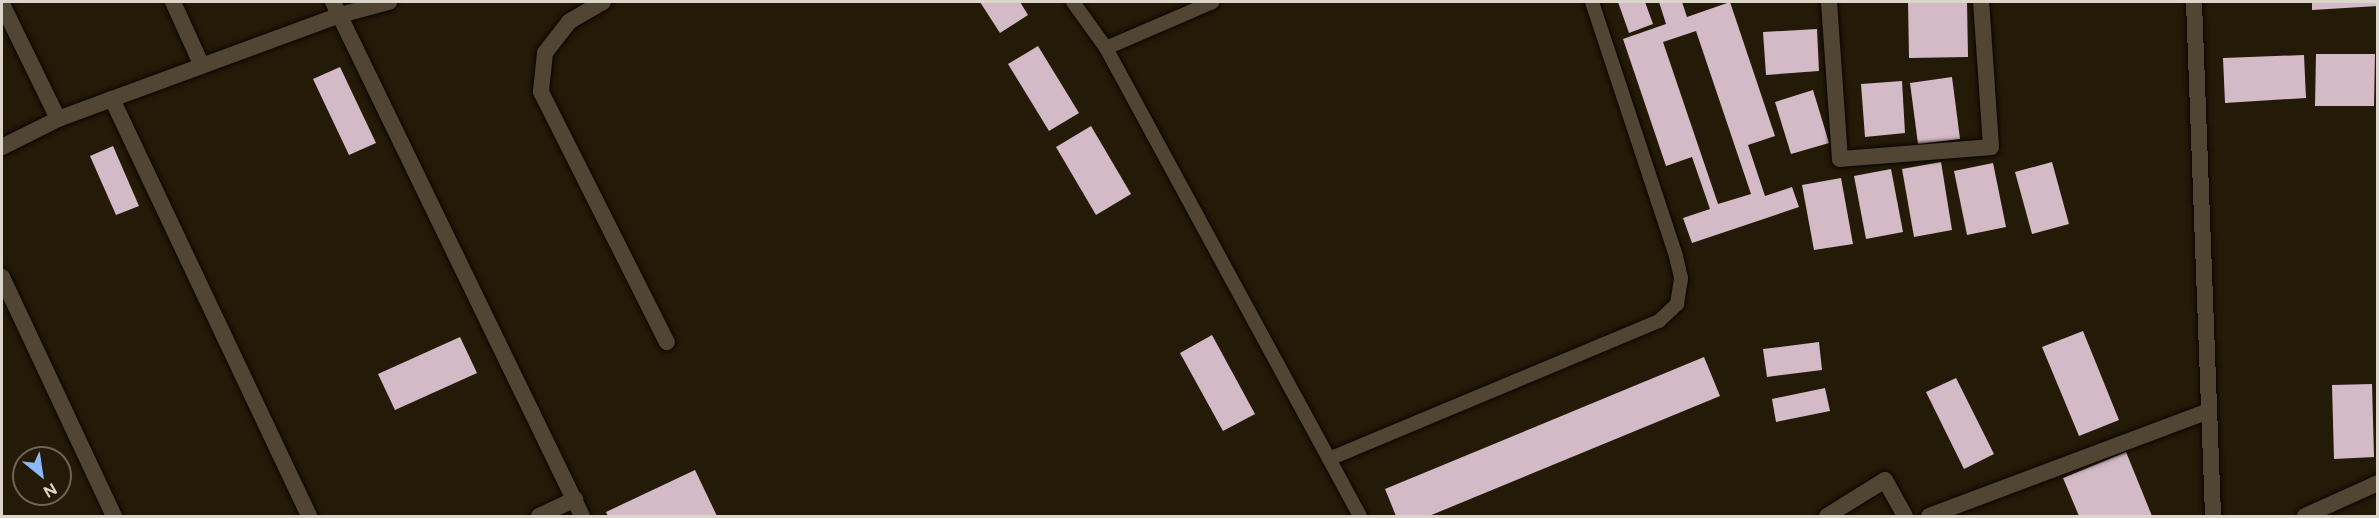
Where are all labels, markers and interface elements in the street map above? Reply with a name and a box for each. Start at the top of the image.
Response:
north arrow [12,446,72,506]
text: N [40,479,60,502]

